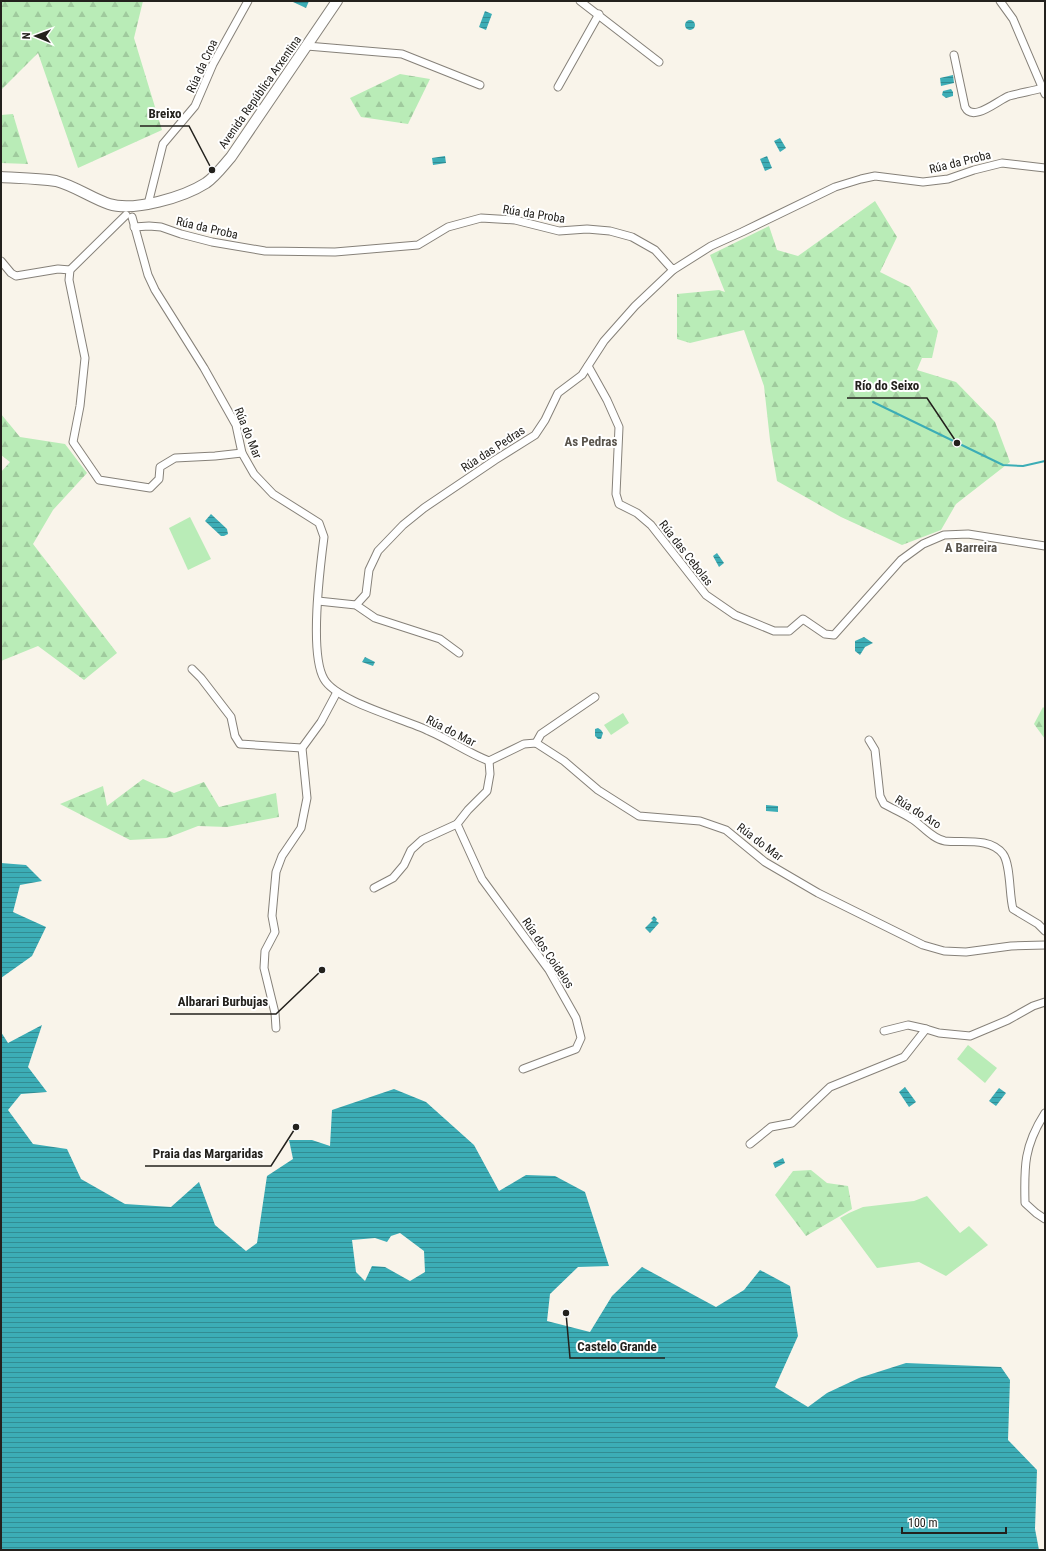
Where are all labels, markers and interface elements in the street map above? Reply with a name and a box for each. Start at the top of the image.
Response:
north arrow [16,16,56,56]
text: N [20,32,33,39]
street label: Avenida República Arxentina [216,33,304,151]
street label: Rúa da Croa [184,37,221,95]
callout: Breixo [140,101,189,126]
text: Breixo [148,106,182,121]
street label: Rúa da Proba [928,148,993,176]
street label: Rúa da Proba [502,202,566,226]
street label: Rúa da Proba [175,214,240,242]
callout: Río do Seixo [847,373,927,398]
text: Río do Seixo [855,378,920,393]
street label: Rúa do Mar [231,405,265,461]
street label: Rúa das Pedras [458,423,528,475]
district label: As Pedras [565,434,617,449]
street label: Rúa das Cebolas [656,518,716,588]
district label: A Barreira [945,540,997,555]
street label: Rúa do Mar [424,713,478,750]
street label: Rúa do Aro [892,792,944,832]
street label: Rúa do Mar [734,820,786,864]
street label: Rúa dos Coidelos [519,915,577,991]
callout: Albarari Burbujas [170,989,276,1014]
text: Albarari Burbujas [178,994,268,1009]
callout: Praia das Margaridas [145,1141,271,1166]
text: Praia das Margaridas [153,1146,263,1161]
callout: Castelo Grande [570,1333,665,1358]
text: Castelo Grande [577,1339,657,1354]
scale bar [902,1509,1006,1535]
text: 100 m [908,1516,938,1530]

